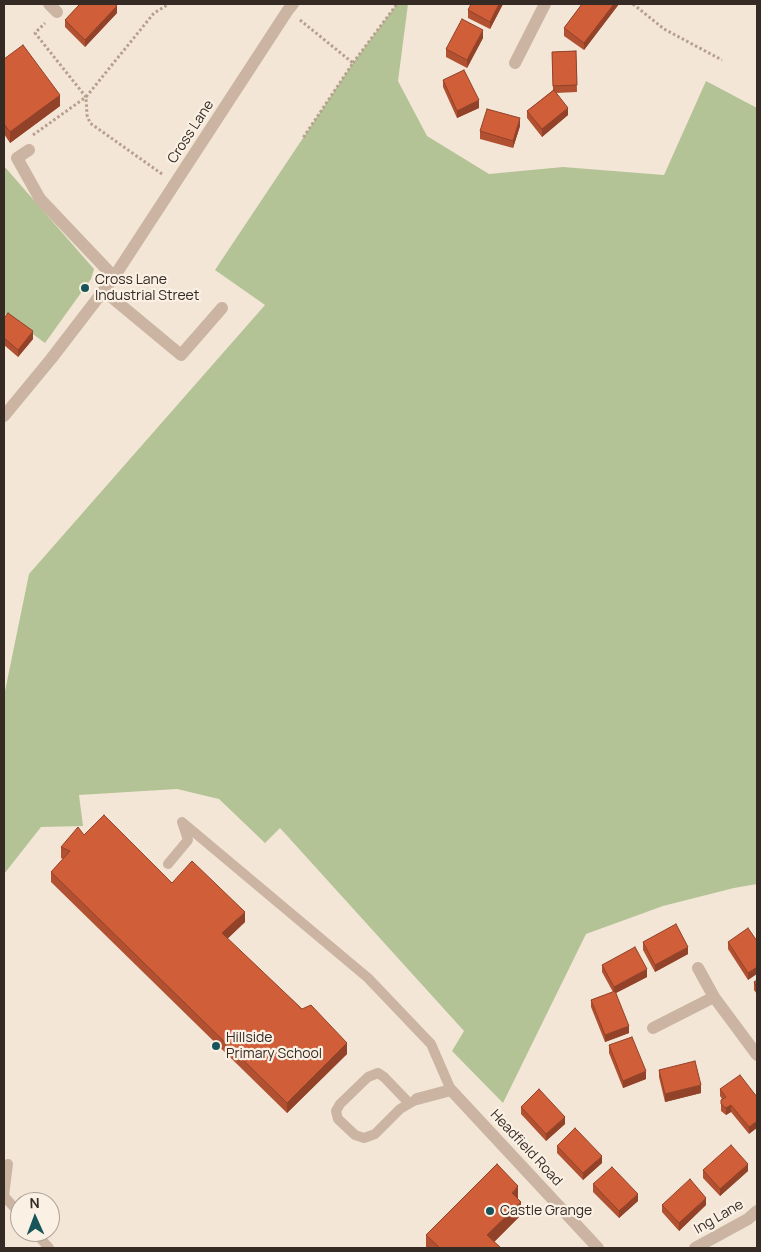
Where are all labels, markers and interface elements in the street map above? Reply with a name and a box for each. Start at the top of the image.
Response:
street label: Cross Lane [164,97,218,167]
place label: Cross Lane Industrial Street [95,272,199,304]
marker: Cross Lane Industrial Street [79,282,91,294]
place label: Hillside Primary School [226,1030,322,1062]
marker: Hillside Primary School [210,1040,222,1052]
street label: Headfield Road [486,1106,566,1190]
north arrow [10,1192,60,1242]
text: N [29,1193,40,1212]
street label: Ing Lane [691,1196,747,1238]
place label: Castle Grange [500,1203,592,1219]
marker: Castle Grange [484,1205,496,1217]

